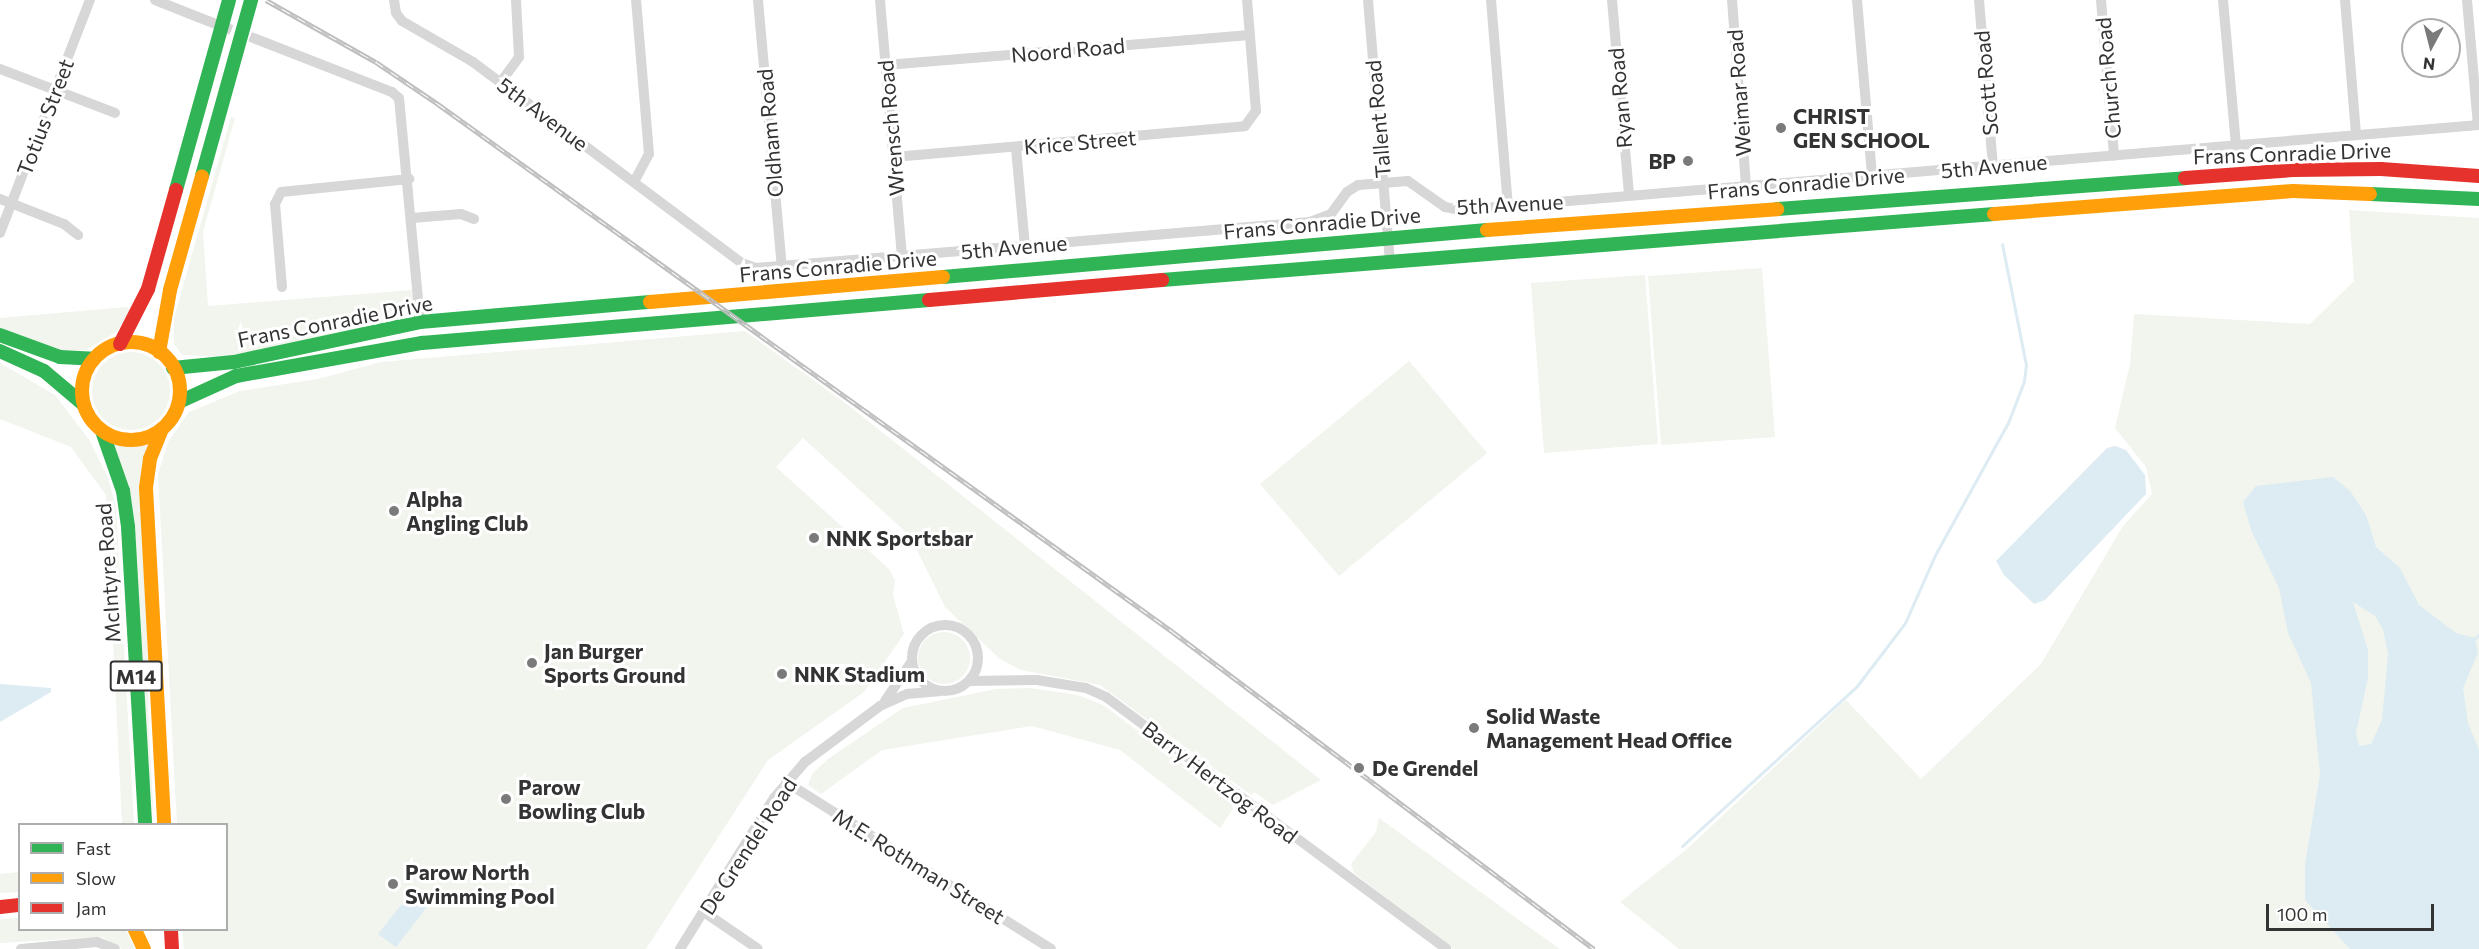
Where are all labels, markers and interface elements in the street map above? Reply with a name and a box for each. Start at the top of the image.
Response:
street label: Church Road [2090,16,2126,140]
north arrow [2401,18,2461,78]
street label: Weimar Road [1722,29,1756,157]
street label: Scott Road [1969,29,2003,137]
street label: Noord Road [1010,32,1126,68]
street label: Ryan Road [1603,47,1637,149]
text: N [2422,54,2436,75]
street label: Totius Street [11,55,79,179]
street label: Wrensch Road [872,59,910,197]
street label: Tallent Road [1360,59,1396,179]
street label: Oldham Road [752,68,788,198]
street label: 5th Avenue [493,72,593,156]
place label: CHRIST GEN SCHOOL [1793,103,1930,153]
marker: CHRIST GEN SCHOOL [1774,121,1788,135]
street label: Krice Street [1023,125,1137,159]
street label: Frans Conradie Drive [2193,137,2391,169]
place label: BP [1648,148,1676,174]
street label: 5th Avenue [1940,149,2048,183]
marker: BP [1681,154,1695,168]
street label: Frans Conradie Drive [1706,162,1906,204]
street label: 5th Avenue [1456,189,1564,219]
street label: Frans Conradie Drive [1222,202,1422,244]
street label: 5th Avenue [960,230,1068,264]
street label: Frans Conradie Drive [738,245,938,287]
street label: Frans Conradie Drive [235,290,435,352]
place label: Alpha Angling Club [406,486,529,536]
street label: McIntyre Road [91,502,125,644]
marker: Alpha Angling Club [387,504,401,518]
place label: NNK Sportsbar [826,525,973,551]
marker: NNK Sportsbar [807,531,821,545]
place label: Jan Burger Sports Ground [544,638,686,688]
marker: Jan Burger Sports Ground [525,656,539,670]
road number: M14 [109,659,163,693]
place label: NNK Stadium [794,661,925,687]
marker: NNK Stadium [775,667,789,681]
place label: Solid Waste Management Head Office [1486,703,1732,753]
street label: Barry Hertzog Road [1138,716,1302,848]
marker: Solid Waste Management Head Office [1467,721,1481,735]
place label: De Grendel [1372,755,1478,781]
marker: De Grendel [1350,759,1368,777]
street label: De Grendel Road [694,773,802,919]
place label: Parow Bowling Club [518,774,645,824]
marker: Parow Bowling Club [499,792,513,806]
street label: M.E. Rothman Street [829,803,1009,929]
legend [18,823,228,931]
text: Fast [76,837,111,859]
place label: Parow North Swimming Pool [405,859,555,909]
text: Slow [76,867,116,889]
marker: Parow North Swimming Pool [386,877,400,891]
scale bar [2269,892,2437,930]
text: Jam [76,897,106,919]
text: 100 m [2277,903,2327,925]

